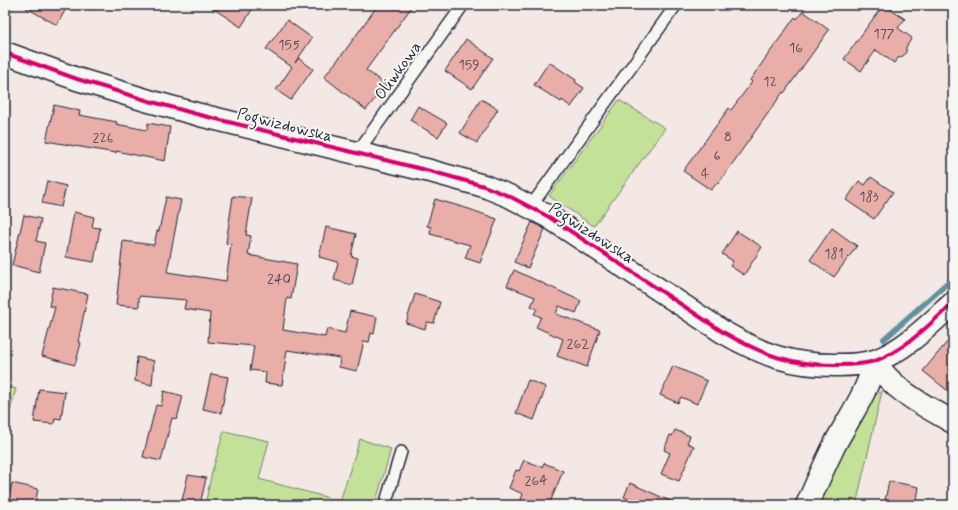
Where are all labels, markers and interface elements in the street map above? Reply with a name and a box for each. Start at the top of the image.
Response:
house number: 177 [873,25,895,43]
house number: 155 [278,36,300,54]
street label: Oliwkowa [370,37,427,104]
house number: 16 [789,39,803,57]
house number: 159 [458,56,480,74]
house number: 12 [763,73,777,91]
street label: Pogwizdowska [235,103,334,148]
house number: 8 [724,128,732,146]
house number: 226 [93,129,113,147]
house number: 6 [713,147,721,165]
house number: 4 [701,165,709,183]
house number: 183 [859,188,879,206]
street label: Pogwizdowska [544,198,638,269]
house number: 181 [824,245,844,263]
house number: 240 [267,270,291,288]
house number: 262 [567,335,589,353]
house number: 264 [525,472,547,490]

